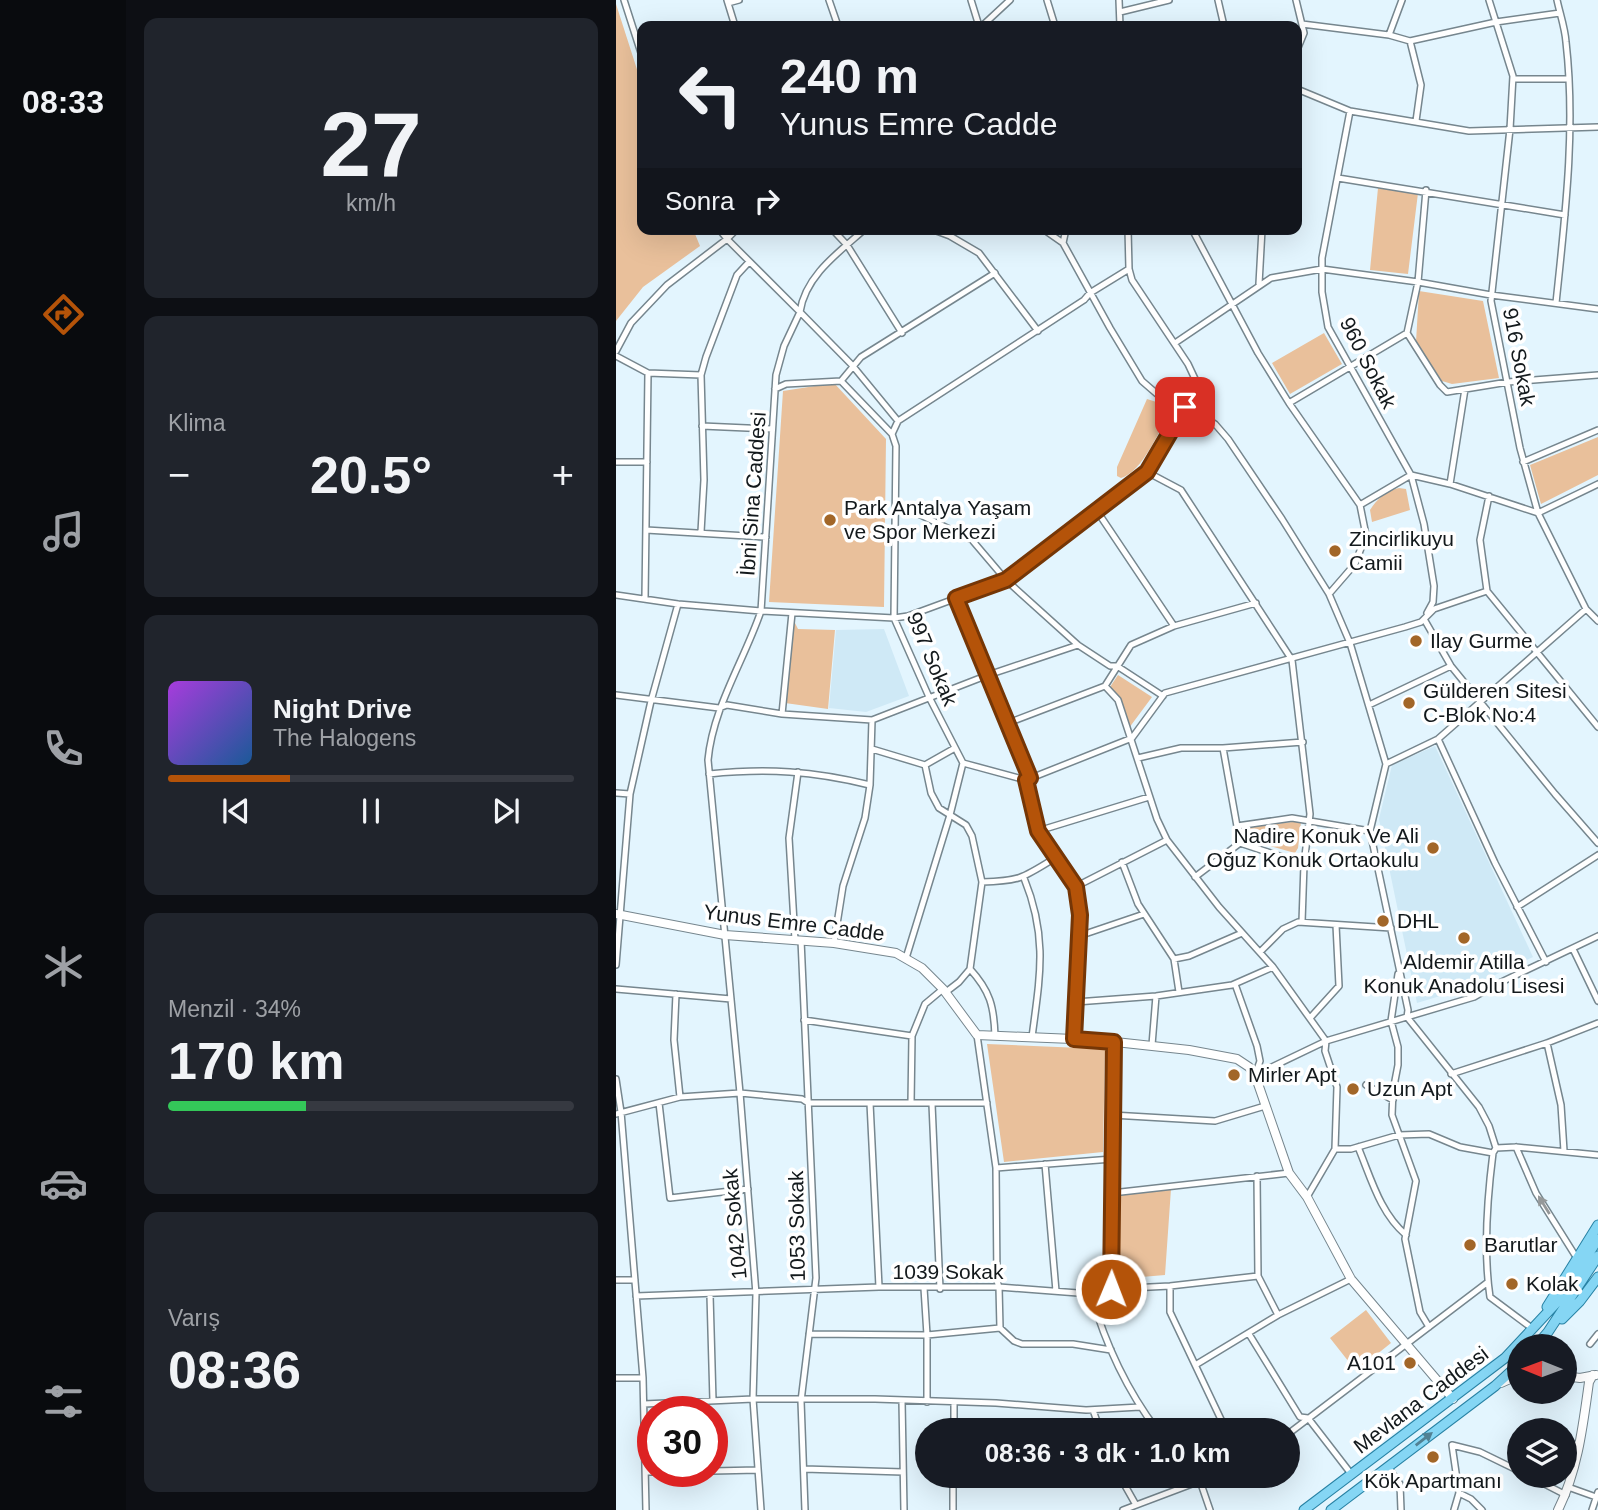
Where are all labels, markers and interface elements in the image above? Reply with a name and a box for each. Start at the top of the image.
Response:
icon: left [665,49,756,140]
text: 240 m [780,49,919,103]
text: 08:33 [22,84,104,120]
text: 27 [320,94,422,195]
text: Yunus Emre Cadde [780,106,1058,142]
icon: right [748,182,786,220]
text: Sonra [665,186,734,216]
text: km/h [346,190,396,216]
icon: directions [39,290,88,339]
street label: 916 Sokak [1499,306,1540,408]
street label: 960 Sokak [1336,313,1401,413]
pin [1155,377,1215,437]
icon: arrive [1166,388,1204,426]
text: Klima [168,410,226,436]
street label: İbni Sina Caddesi [735,411,770,577]
text: 20.5° [310,446,432,504]
text: − [168,454,190,496]
text: + [552,454,574,496]
place label: Park Antalya Yaşam ve Spor Merkezi [844,496,1031,543]
icon: music [39,507,88,556]
marker: Park Antalya Yaşam ve Spor Merkezi [822,512,838,528]
place label: Zincirlikuyu Camii [1349,527,1454,574]
marker: Zincirlikuyu Camii [1327,543,1343,559]
street label: 997 Sokak [902,609,963,709]
place label: Ilay Gurme [1430,629,1533,652]
marker: Ilay Gurme [1408,633,1424,649]
place label: Gülderen Sitesi C-Blok No:4 [1423,679,1567,726]
text: Night Drive [273,694,412,724]
marker: Gülderen Sitesi C-Blok No:4 [1401,695,1417,711]
icon: phone [39,724,88,773]
text: The Halogens [273,725,416,751]
icon: previous [217,792,255,830]
icon: pause [352,792,390,830]
icon: next [487,792,525,830]
place label: Nadire Konuk Ve Ali Oğuz Konuk Ortaokulu [1207,824,1419,871]
marker: Nadire Konuk Ve Ali Oğuz Konuk Ortaokulu [1425,840,1441,856]
street label: Yunus Emre Cadde [702,900,886,945]
place label: DHL [1397,909,1439,932]
marker: DHL [1375,913,1391,929]
marker: Aldemir Atilla Konuk Anadolu Lisesi [1456,930,1472,946]
icon: climate [39,942,88,991]
place label: Aldemir Atilla Konuk Anadolu Lisesi [1364,950,1564,997]
text: Menzil · 34% [168,996,301,1022]
text: 170 km [168,1032,344,1090]
place label: Mirler Apt [1248,1063,1337,1086]
marker: Mirler Apt [1226,1067,1242,1083]
place label: Uzun Apt [1367,1077,1452,1100]
marker: Uzun Apt [1345,1081,1361,1097]
icon: car [39,1159,88,1208]
street label: 1042 Sokak [718,1167,751,1280]
street label: 1053 Sokak [784,1170,809,1282]
one-way arrow [1537,1196,1550,1215]
place label: Barutlar [1484,1233,1558,1256]
marker: Barutlar [1462,1237,1478,1253]
position arrow [1074,1252,1148,1326]
street label: 1039 Sokak [893,1260,1004,1283]
place label: Kolak [1526,1272,1579,1295]
marker: Kolak [1504,1276,1520,1292]
text: Varış [168,1305,220,1331]
north arrow [1507,1334,1577,1404]
map controls [1507,1334,1577,1488]
text: 08:36 [168,1341,301,1399]
street label: Mevlana Caddesi [1349,1342,1492,1458]
place label: A101 [1347,1351,1396,1374]
marker: A101 [1402,1355,1418,1371]
icon: filters [39,1377,88,1426]
speed limit sign: 30 [637,1396,728,1487]
button: layers [1507,1418,1577,1488]
one-way arrow [1415,1432,1433,1447]
text: 08:36 · 3 dk · 1.0 km [985,1438,1230,1468]
marker: Kök Apartmanı [1425,1449,1441,1465]
place label: Kök Apartmanı [1364,1469,1502,1492]

